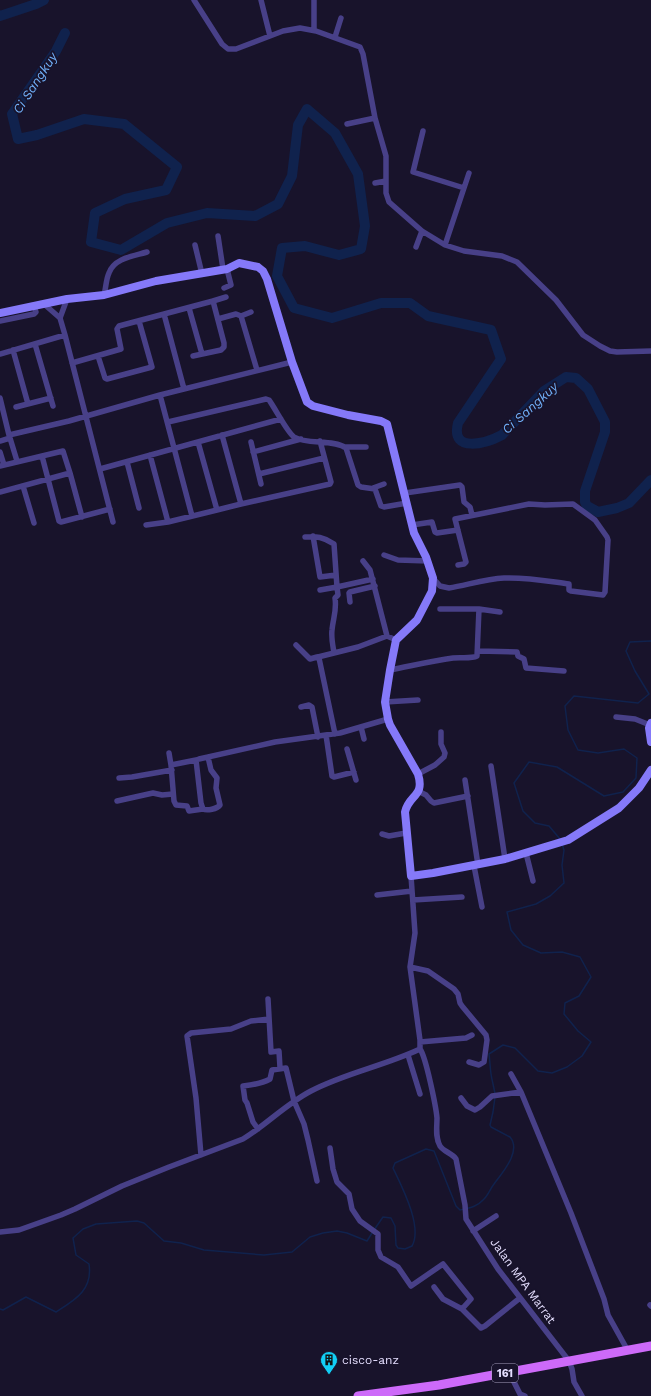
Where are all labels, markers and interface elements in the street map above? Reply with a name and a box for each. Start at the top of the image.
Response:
water label: Ci Sangkuy [10,48,61,116]
water label: Ci Sangkuy [499,378,562,437]
street label: Jalan MPA Marrat [487,1236,559,1326]
building icon: cisco-anz [319,1350,339,1375]
place label: cisco-anz [342,1353,399,1367]
road number: 161 [492,1364,518,1382]

